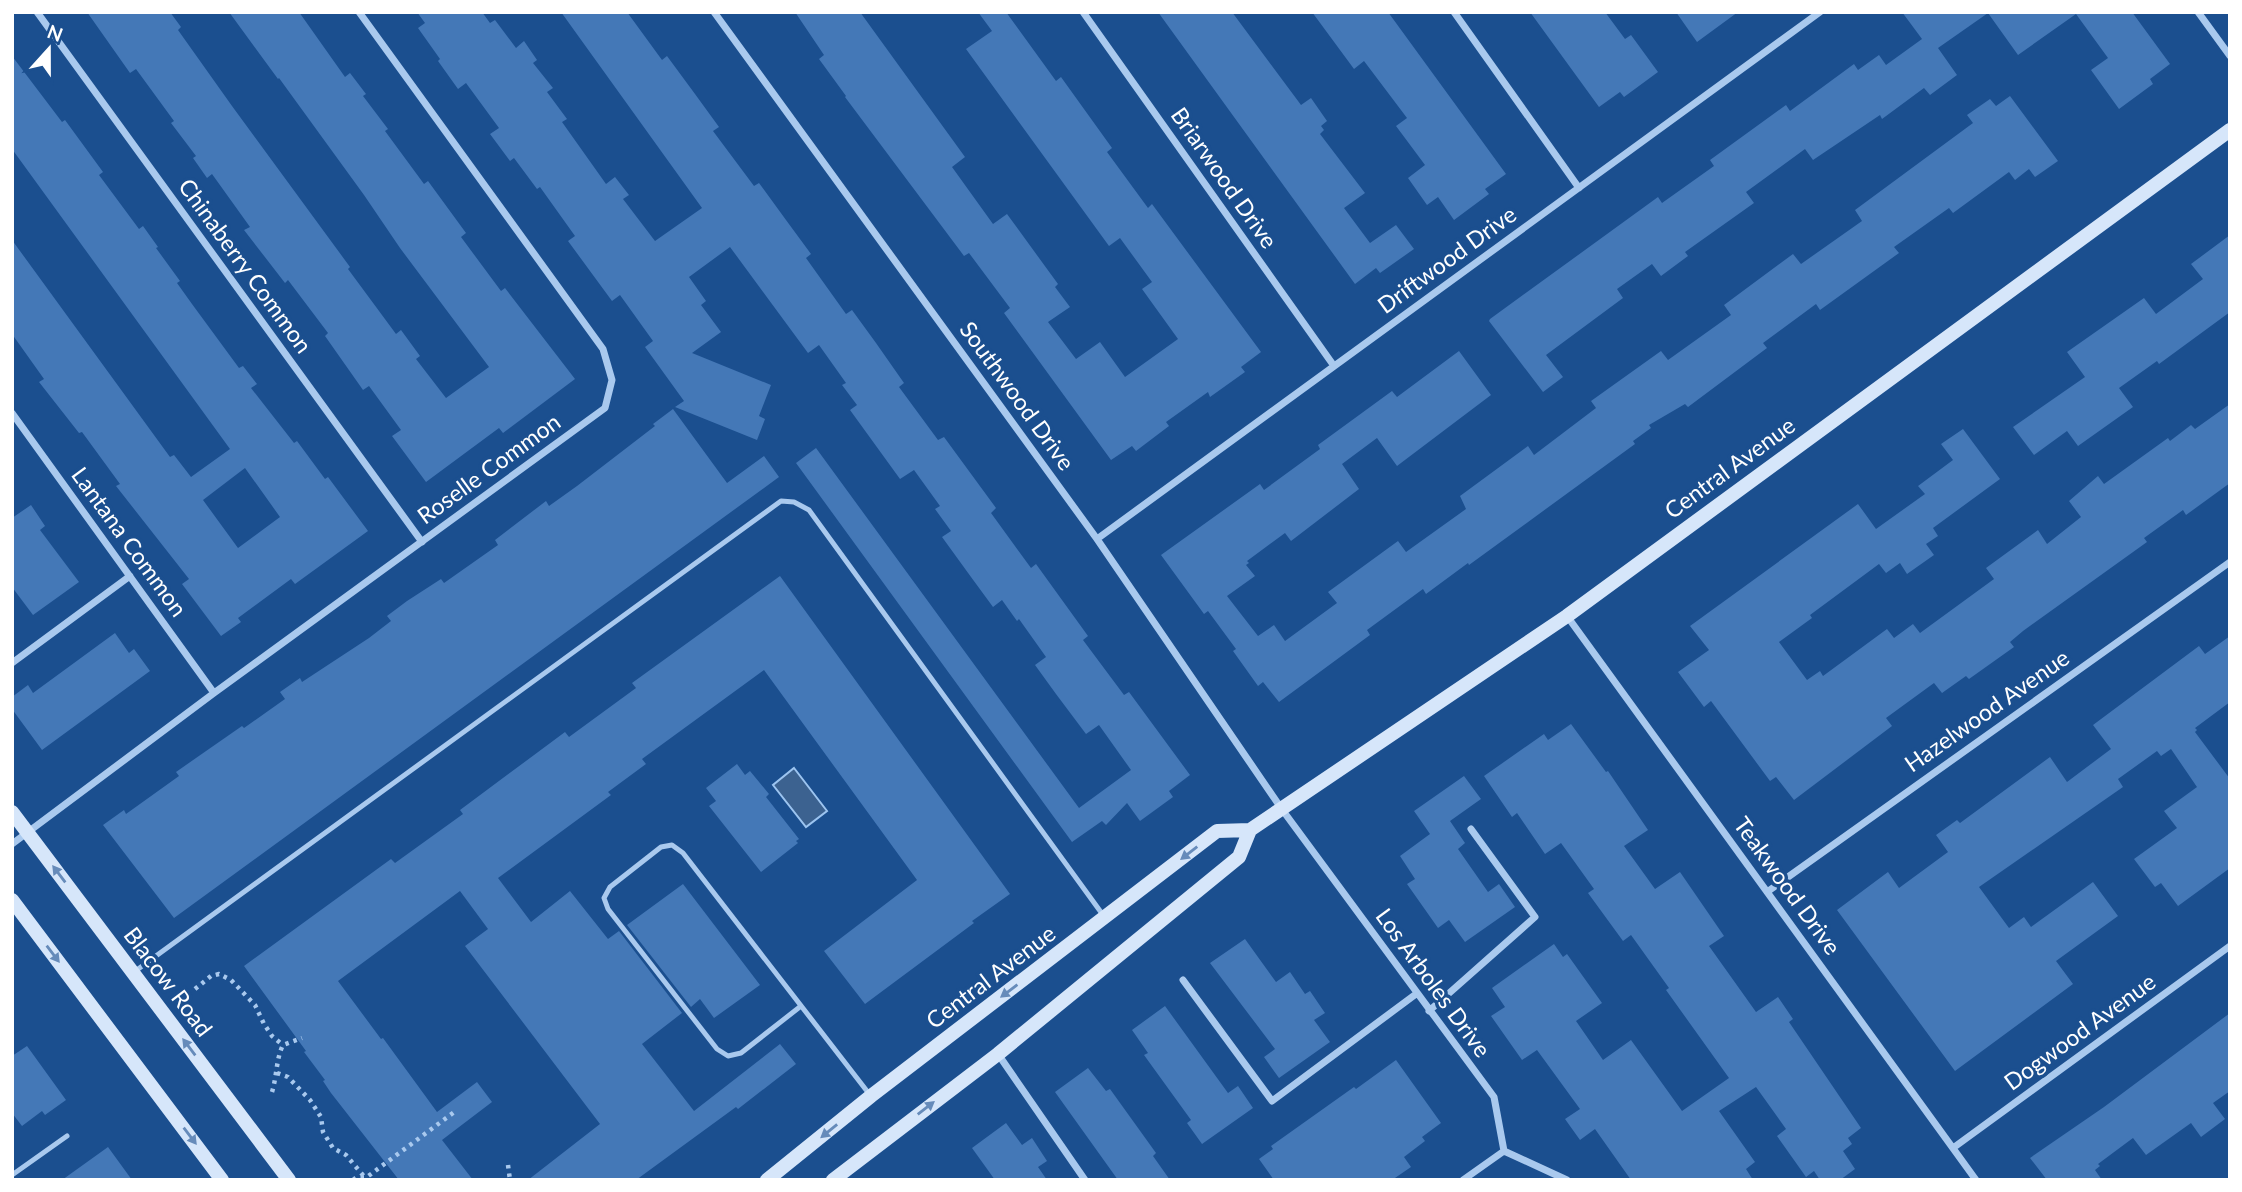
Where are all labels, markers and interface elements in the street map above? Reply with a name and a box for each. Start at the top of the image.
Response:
north arrow [14,14,84,84]
text: N [44,19,66,46]
street label: Briarwood Drive [1166,101,1284,253]
street label: Chinaberry Common [173,173,319,358]
street label: Driftwood Drive [1372,200,1521,319]
street label: Southwood Drive [954,316,1081,475]
street label: Roselle Common [412,407,565,529]
street label: Central Avenue [1659,410,1800,524]
street label: Lantana Common [66,461,193,621]
street label: Hazelwood Avenue [1899,643,2074,777]
street label: Teakwood Drive [1728,811,1847,960]
one-way arrow [1180,845,1198,860]
one-way arrow [52,865,66,883]
street label: Los Arboles Drive [1370,903,1497,1062]
street label: Central Avenue [920,919,1061,1034]
street label: Blacow Road [119,921,219,1042]
one-way arrow [46,945,60,963]
street label: Dogwood Avenue [1998,967,2161,1096]
one-way arrow [1000,984,1018,999]
one-way arrow [182,1038,196,1056]
one-way arrow [917,1101,935,1116]
one-way arrow [820,1123,838,1138]
one-way arrow [182,1127,196,1145]

